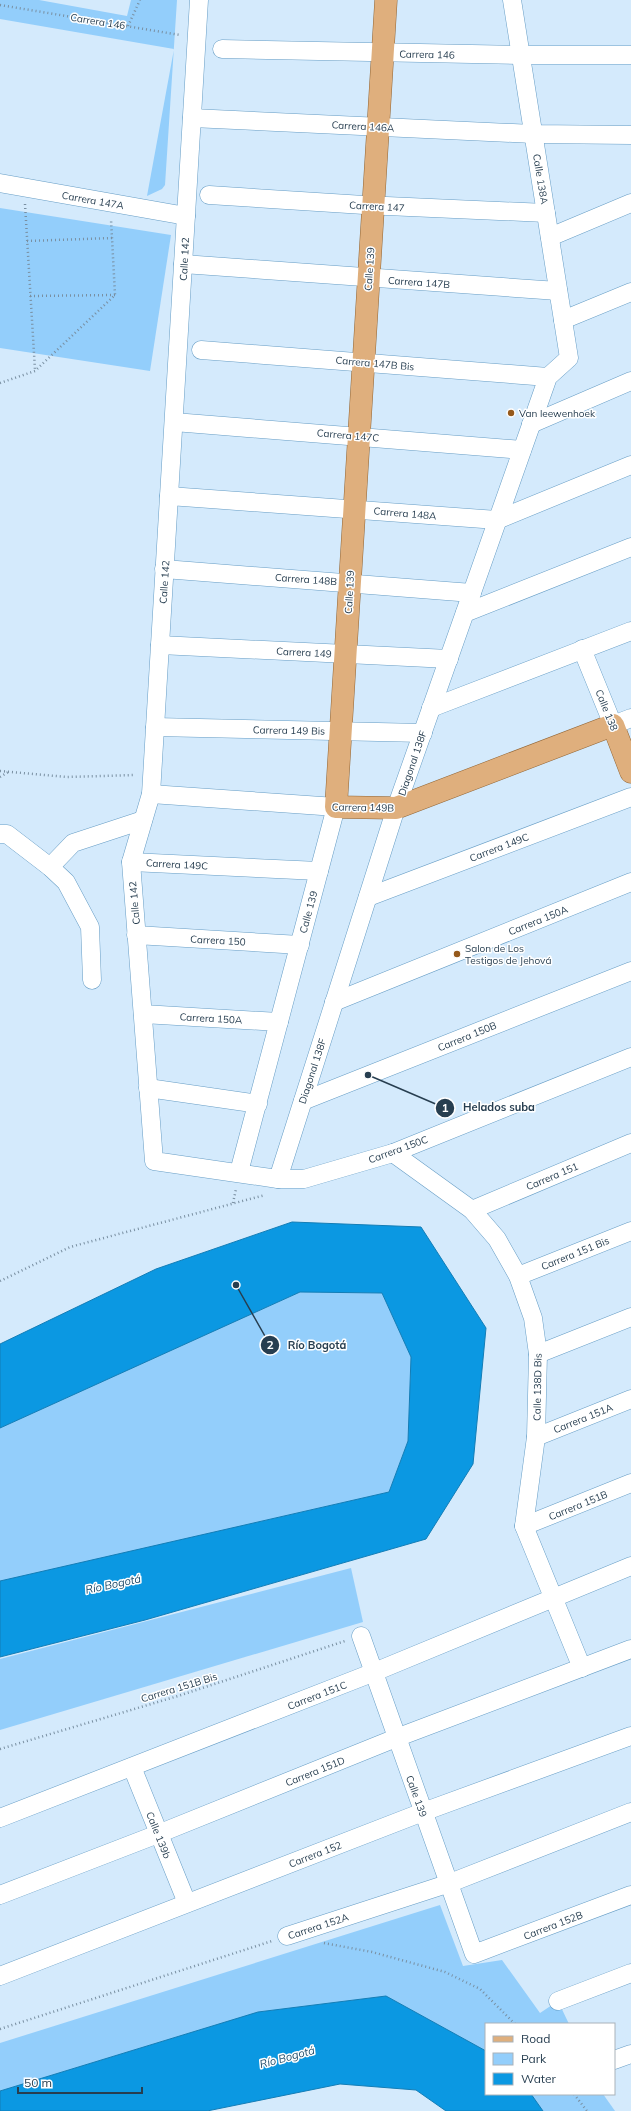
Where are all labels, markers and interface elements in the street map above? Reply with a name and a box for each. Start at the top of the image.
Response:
street label: Carrera 146 [69,11,126,32]
street label: Carrera 146 [399,48,455,61]
street label: Carrera 146A [331,118,395,135]
street label: Calle 138A [530,153,551,206]
street label: Carrera 147A [61,189,126,212]
street label: Carrera 147 [349,199,405,214]
street label: Calle 142 [177,237,192,281]
street label: Calle 139 [361,247,378,291]
street label: Carrera 147B [387,274,451,291]
street label: Carrera 147B Bis [335,354,415,373]
place label: Van leewenhoek [519,407,596,420]
marker: Van leewenhoek [506,408,516,418]
street label: Carrera 147C [316,426,380,445]
street label: Carrera 148A [373,504,437,523]
street label: Calle 142 [156,560,173,604]
street label: Calle 139 [342,570,357,614]
street label: Carrera 148B [274,571,338,588]
street label: Carrera 149 [276,645,332,660]
street label: Calle 138 [592,688,621,733]
street label: Carrera 149 Bis [253,723,325,738]
street label: Diagonal 138F [395,729,430,797]
street label: Carrera 149B [332,800,394,815]
street label: Carrera 149C [468,830,531,865]
street label: Carrera 149C [146,856,209,873]
street label: Calle 142 [126,881,143,925]
street label: Calle 139 [297,889,320,935]
street label: Carrera 150A [507,902,570,938]
street label: Carrera 150 [190,933,246,948]
place label: Salon de Los Testigos de Jehová [465,942,551,967]
marker: Salon de Los Testigos de Jehová [452,949,462,959]
street label: Carrera 150A [179,1010,243,1027]
street label: Carrera 150B [436,1019,499,1054]
street label: Diagonal 138F [296,1036,329,1106]
callout: Helados suba [435,1096,543,1119]
text: 1 [441,1100,449,1115]
text: Helados suba [463,1100,535,1114]
street label: Carrera 150C [367,1133,430,1166]
street label: Carrera 151 [524,1160,580,1193]
street label: Carrera 151 Bis [539,1234,611,1273]
callout: Río Bogotá [260,1333,355,1356]
text: 2 [266,1337,274,1352]
text: Río Bogotá [288,1338,346,1352]
street label: Calle 138D Bis [530,1353,545,1421]
street label: Carrera 151A [552,1400,615,1436]
street label: Carrera 151B [547,1488,610,1523]
water label: Río Bogotá [84,1571,142,1597]
street label: Carrera 151B Bis [139,1670,219,1705]
street label: Carrera 151C [286,1678,349,1713]
street label: Carrera 151D [284,1754,347,1789]
street label: Calle 139 [403,1774,430,1819]
street label: Calle 139b [143,1810,174,1861]
street label: Carrera 152 [287,1838,343,1870]
street label: Carrera 152B [522,1908,585,1943]
street label: Carrera 152A [286,1910,351,1942]
legend [485,2023,615,2095]
text: Road [521,2031,550,2046]
water label: Río Bogotá [258,2043,316,2071]
text: Park [521,2051,547,2066]
scale bar [18,2069,142,2095]
text: Water [521,2071,557,2086]
text: 50 m [24,2075,52,2090]

